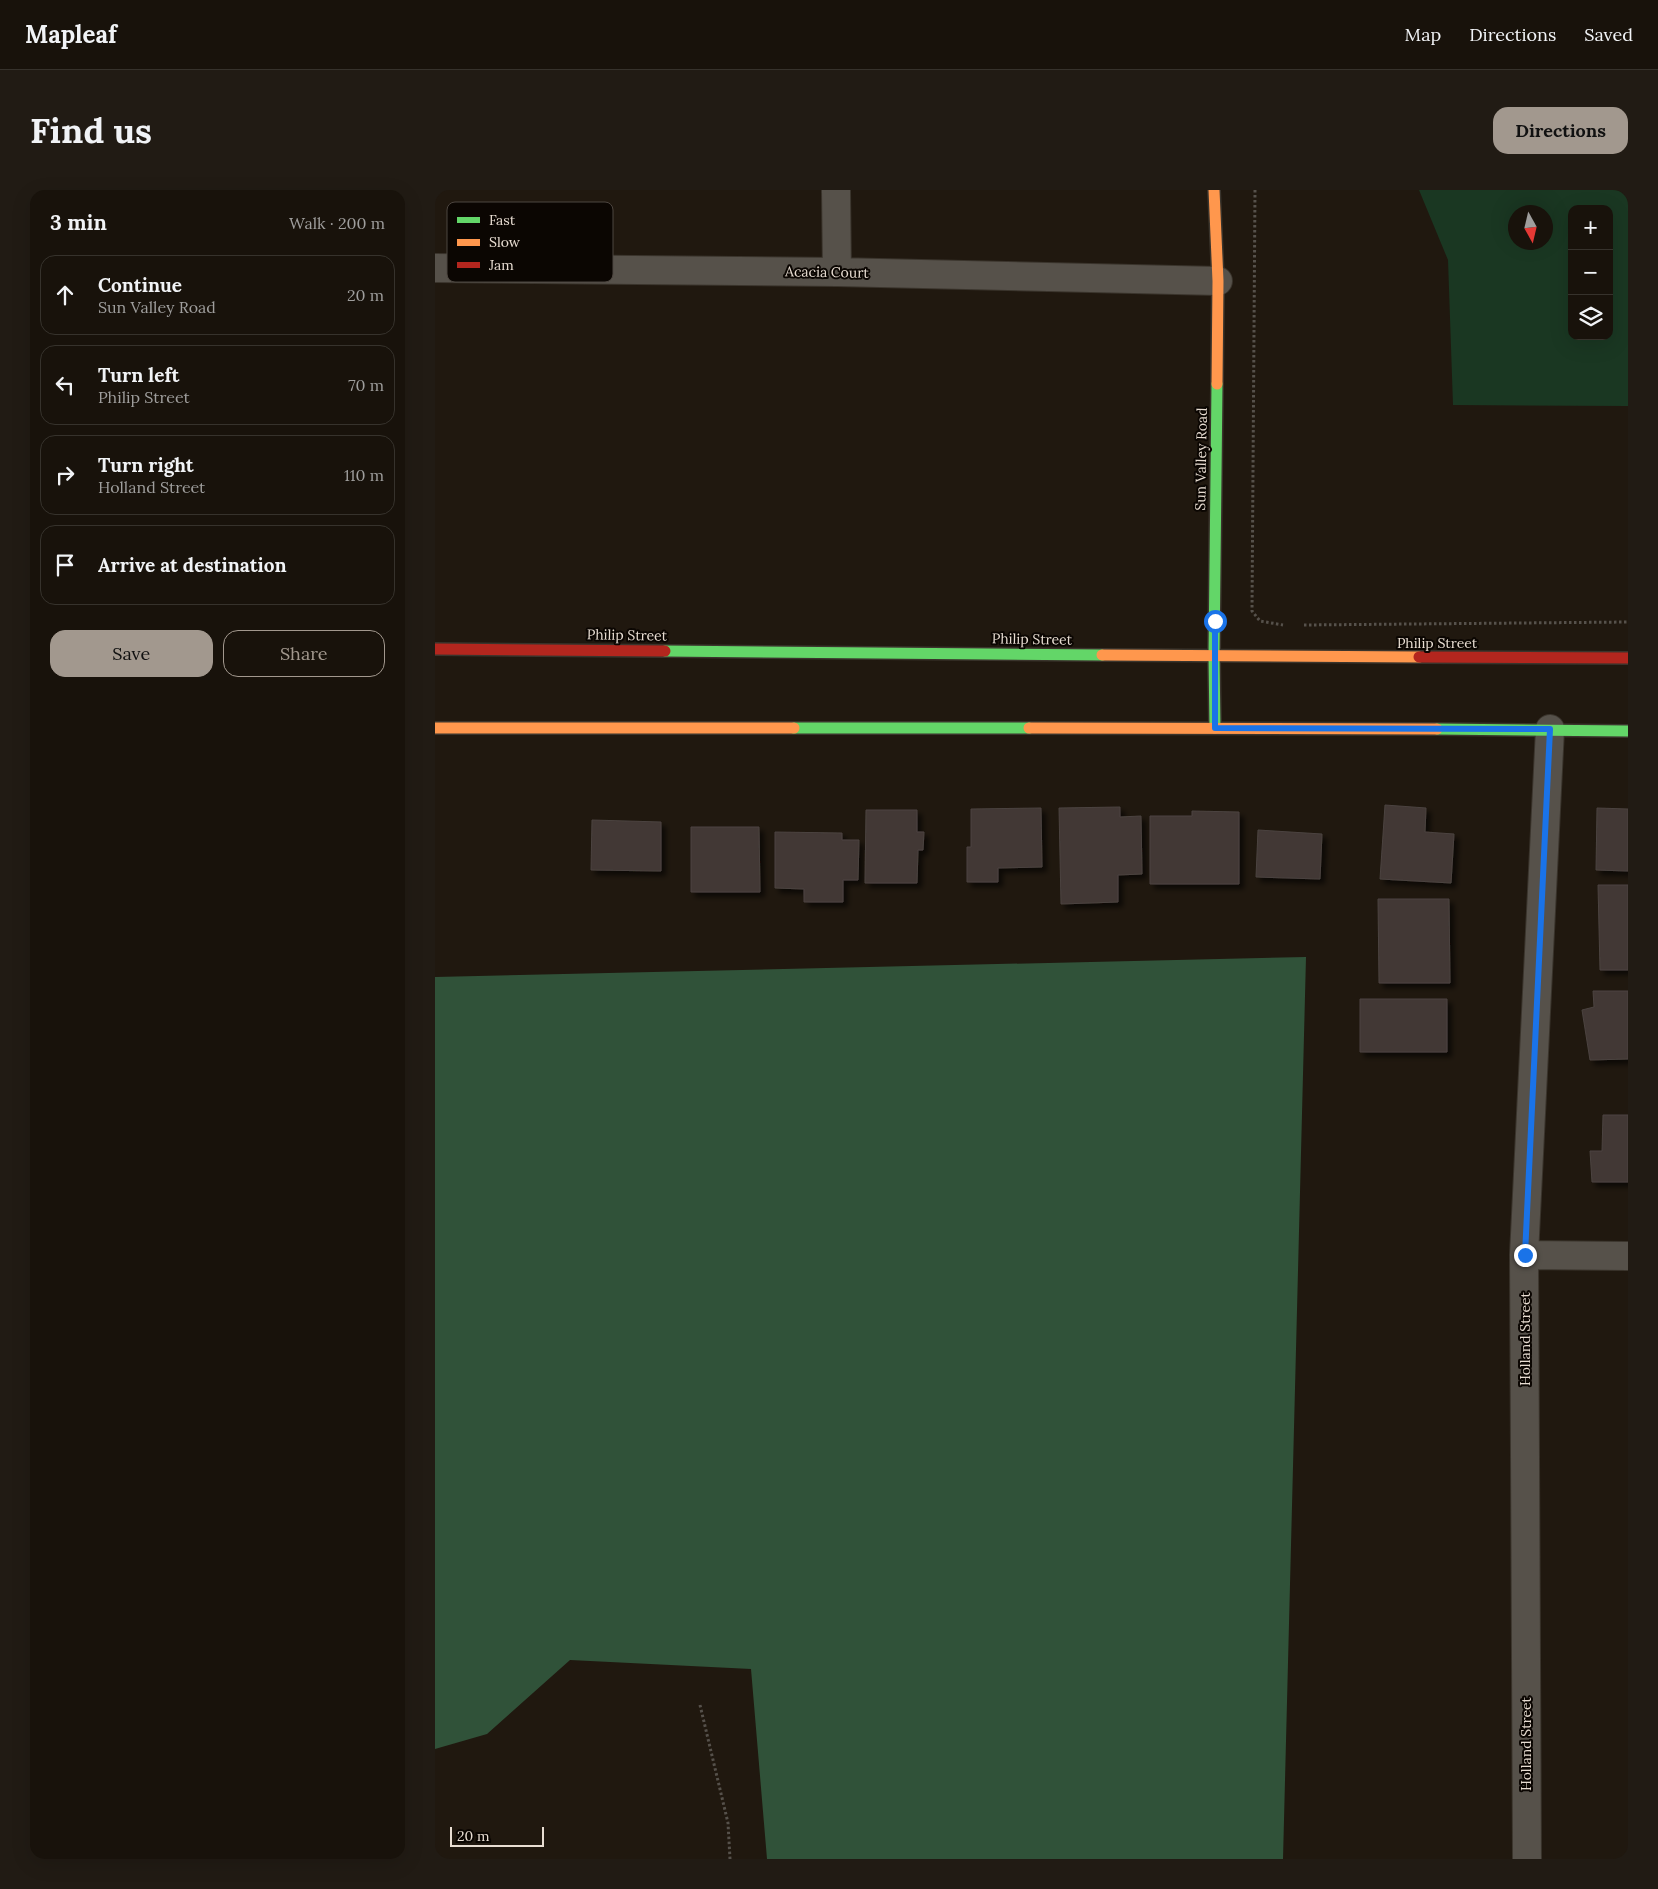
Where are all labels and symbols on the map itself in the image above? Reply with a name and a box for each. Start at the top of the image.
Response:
legend [447,202,613,282]
north arrow [1508,205,1553,250]
text: Fast [489,211,516,229]
text: Slow [489,233,521,251]
text: Jam [488,256,514,274]
street label: Acacia Court [784,262,870,282]
street label: Sun Valley Road [1191,407,1211,511]
route start [1204,610,1227,633]
street label: Philip Street [587,625,668,645]
street label: Philip Street [992,629,1073,649]
street label: Philip Street [1397,634,1478,652]
route end [1514,1244,1537,1267]
street label: Holland Street [1516,1291,1534,1386]
street label: Holland Street [1517,1696,1535,1791]
scale bar [450,1824,544,1847]

